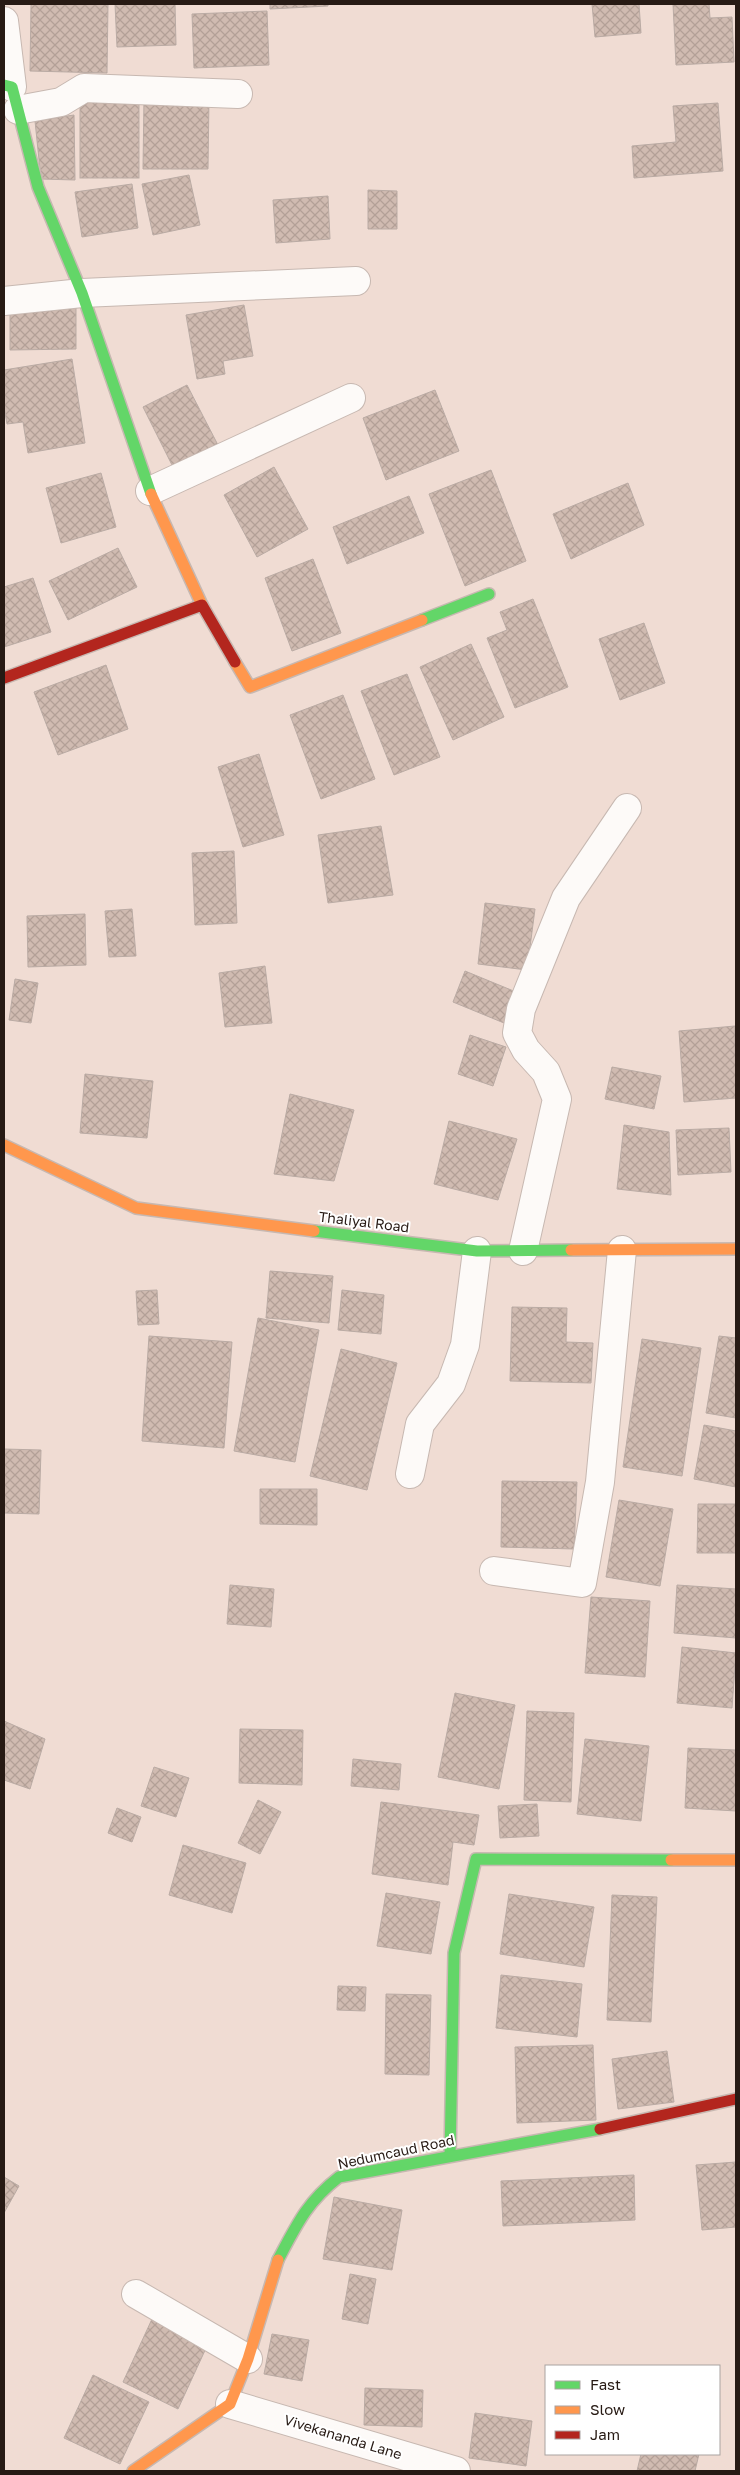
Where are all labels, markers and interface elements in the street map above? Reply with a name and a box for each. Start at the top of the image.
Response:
street label: Thaliyal Road [318,1208,410,1235]
street label: Nedumcaud Road [336,2131,456,2172]
legend [545,2365,720,2455]
text: Fast [590,2375,621,2393]
text: Slow [590,2400,625,2418]
street label: Vivekananda Lane [282,2410,404,2463]
text: Jam [590,2425,620,2443]

